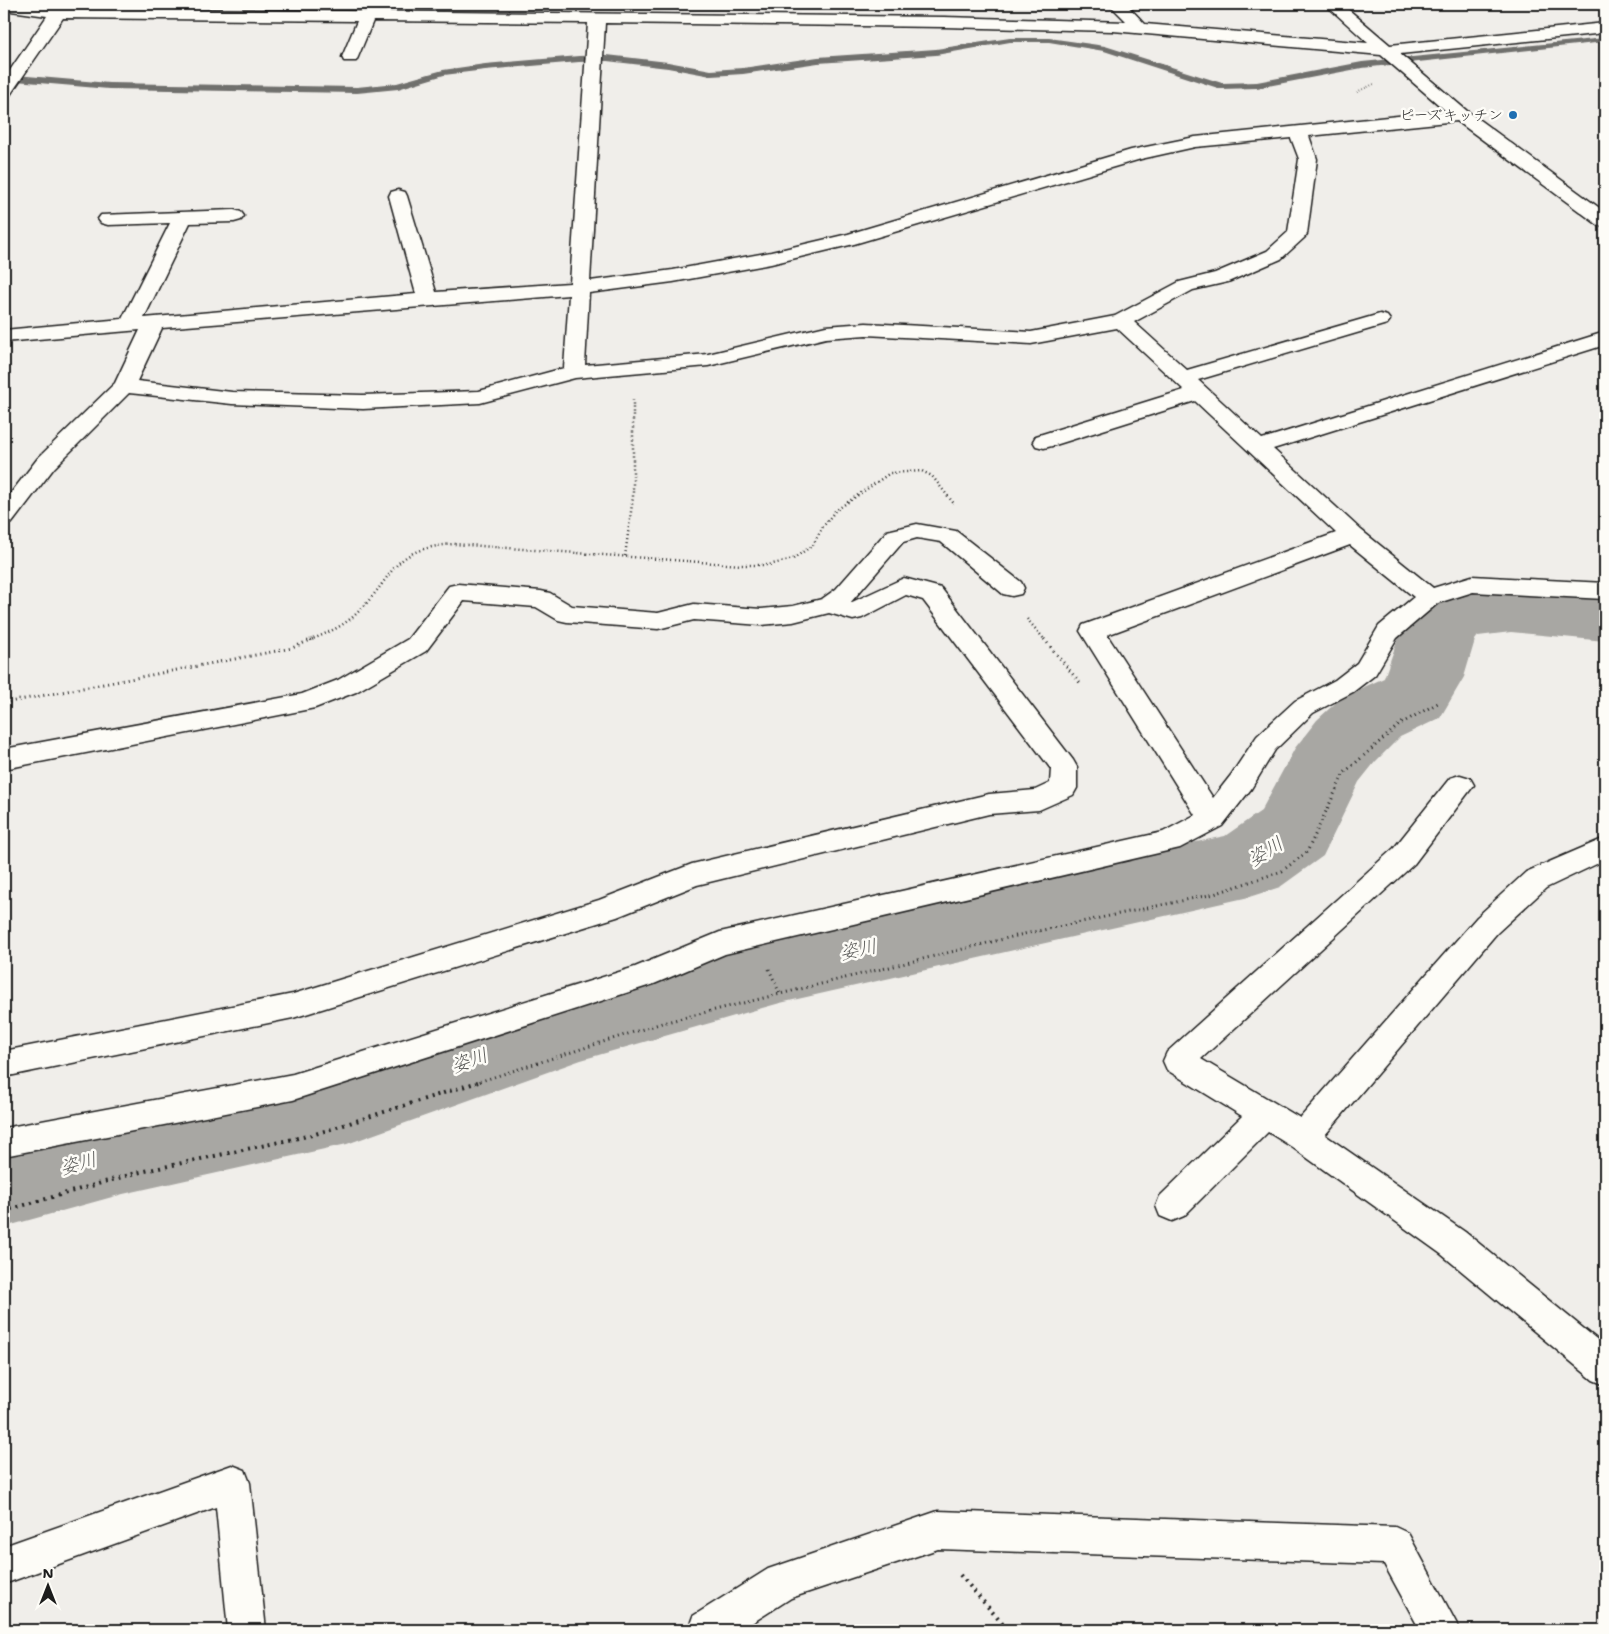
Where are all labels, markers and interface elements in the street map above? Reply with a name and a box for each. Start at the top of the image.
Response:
place label: ピーズキッチン [1399,105,1503,125]
marker: ピーズキッチン [1507,109,1519,121]
water label: 姿川 [1243,831,1288,872]
water label: 姿川 [837,933,879,966]
water label: 姿川 [447,1042,491,1079]
water label: 姿川 [57,1146,100,1180]
north arrow [22,1562,72,1612]
text: N [42,1564,54,1582]

